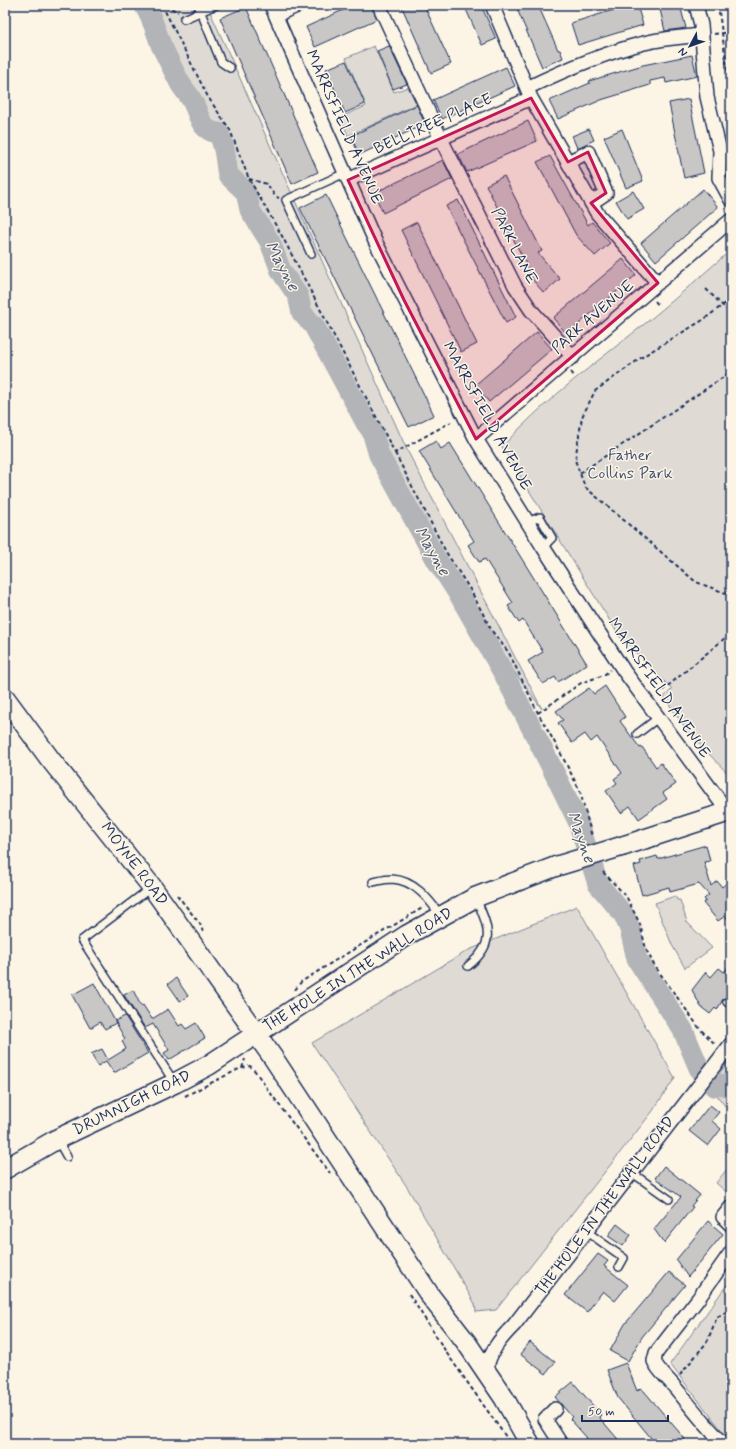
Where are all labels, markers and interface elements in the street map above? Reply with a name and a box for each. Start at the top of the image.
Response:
north arrow [670,26,710,66]
text: N [676,45,691,59]
street label: MARRSFIELD AVENUE [300,47,388,207]
street label: BELLTREE PLACE [371,88,495,160]
street label: PARK LANE [486,204,542,288]
water label: Mayne [260,237,305,296]
street label: PARK AVENUE [547,275,639,359]
street label: MARRSFIELD AVENUE [437,338,537,494]
park label: Father Collins Park [587,445,673,484]
water label: Mayne [409,522,456,581]
street label: MARRSFIELD AVENUE [603,614,715,762]
water label: Mayne [562,808,601,867]
street label: MOYNE ROAD [96,818,172,910]
street label: THE HOLE IN THE WALL ROAD [259,903,457,1037]
street label: DRUMNIGH ROAD [70,1065,194,1141]
street label: THE HOLE IN THE WALL ROAD [530,1112,680,1300]
scale bar [582,1397,668,1423]
text: 50 m [588,1404,615,1420]

